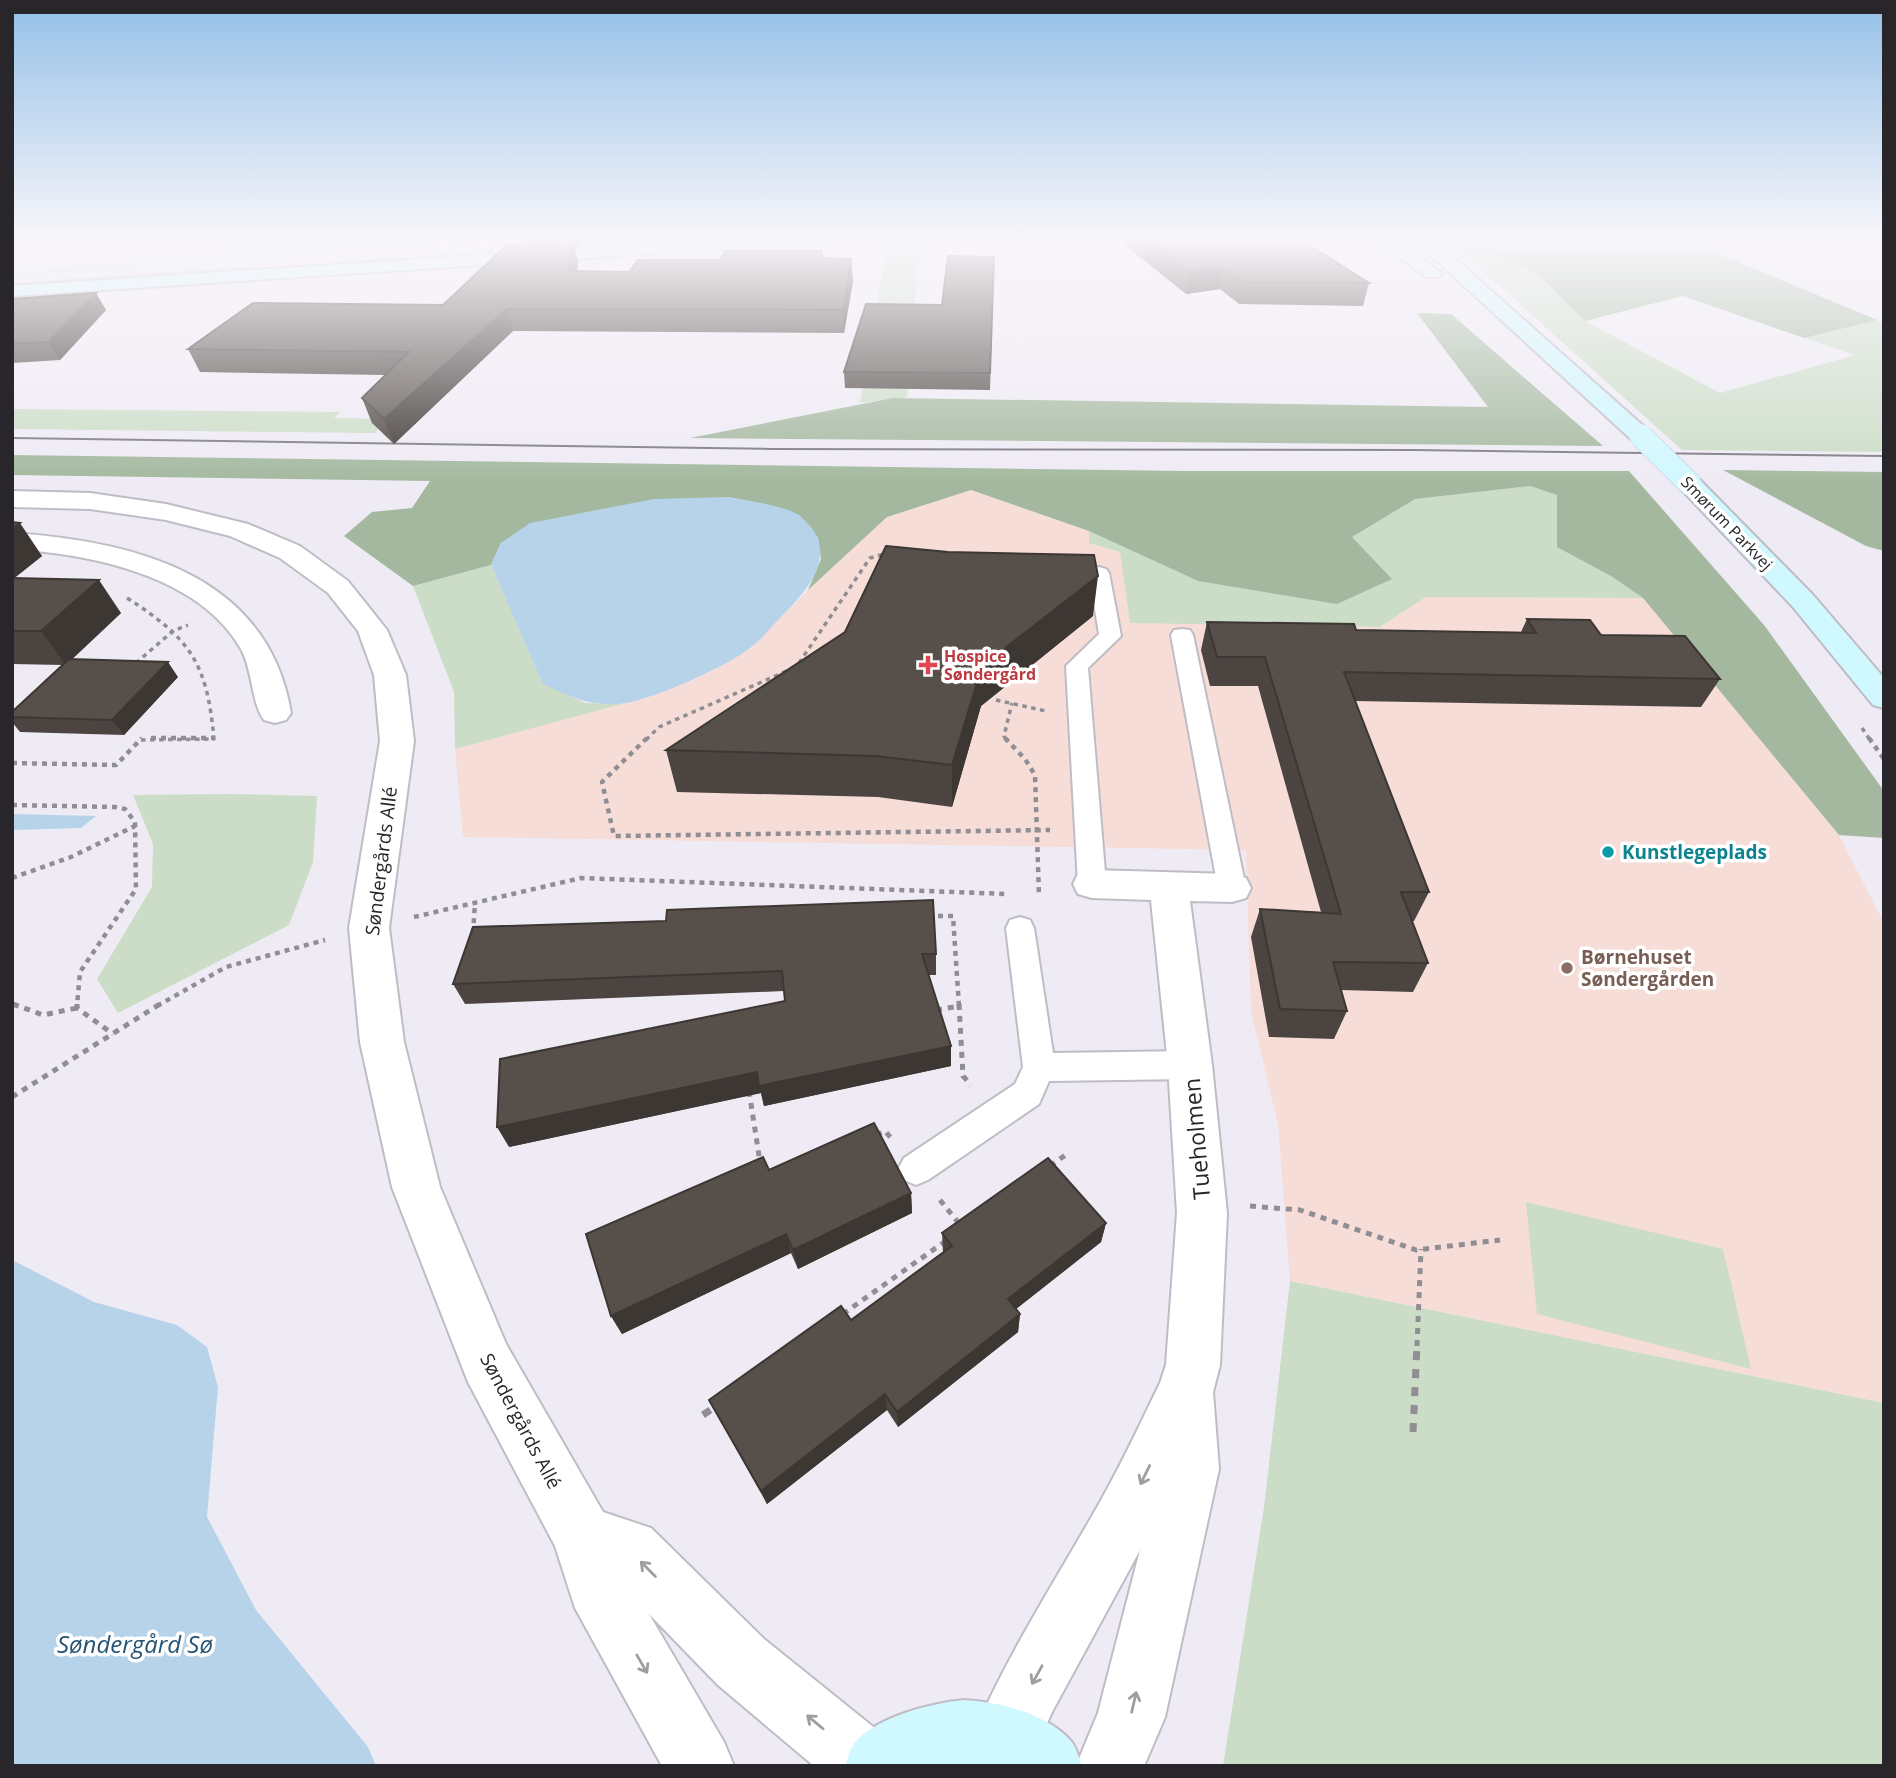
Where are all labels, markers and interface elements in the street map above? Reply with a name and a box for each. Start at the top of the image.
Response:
street label: Smørum Parkvej [1676,471,1778,575]
place label: Hospice Søndergård [944,645,1036,685]
marker: Hospice Søndergård [918,655,938,675]
street label: Søndergårds Allé [359,785,403,937]
place label: Kunstlegeplads [1622,839,1767,865]
marker: Kunstlegeplads [1600,844,1616,860]
place label: Børnehuset Søndergården [1581,944,1714,992]
marker: Børnehuset Søndergården [1559,960,1575,976]
street label: Tueholmen [1175,1077,1217,1201]
street label: Søndergårds Allé [474,1349,568,1493]
one-way arrow [1138,1464,1152,1485]
one-way arrow [639,1560,656,1577]
water label: Søndergård Sø [57,1627,213,1660]
one-way arrow [635,1654,649,1674]
one-way arrow [1030,1664,1044,1684]
one-way arrow [1128,1691,1141,1714]
one-way arrow [806,1714,824,1730]

